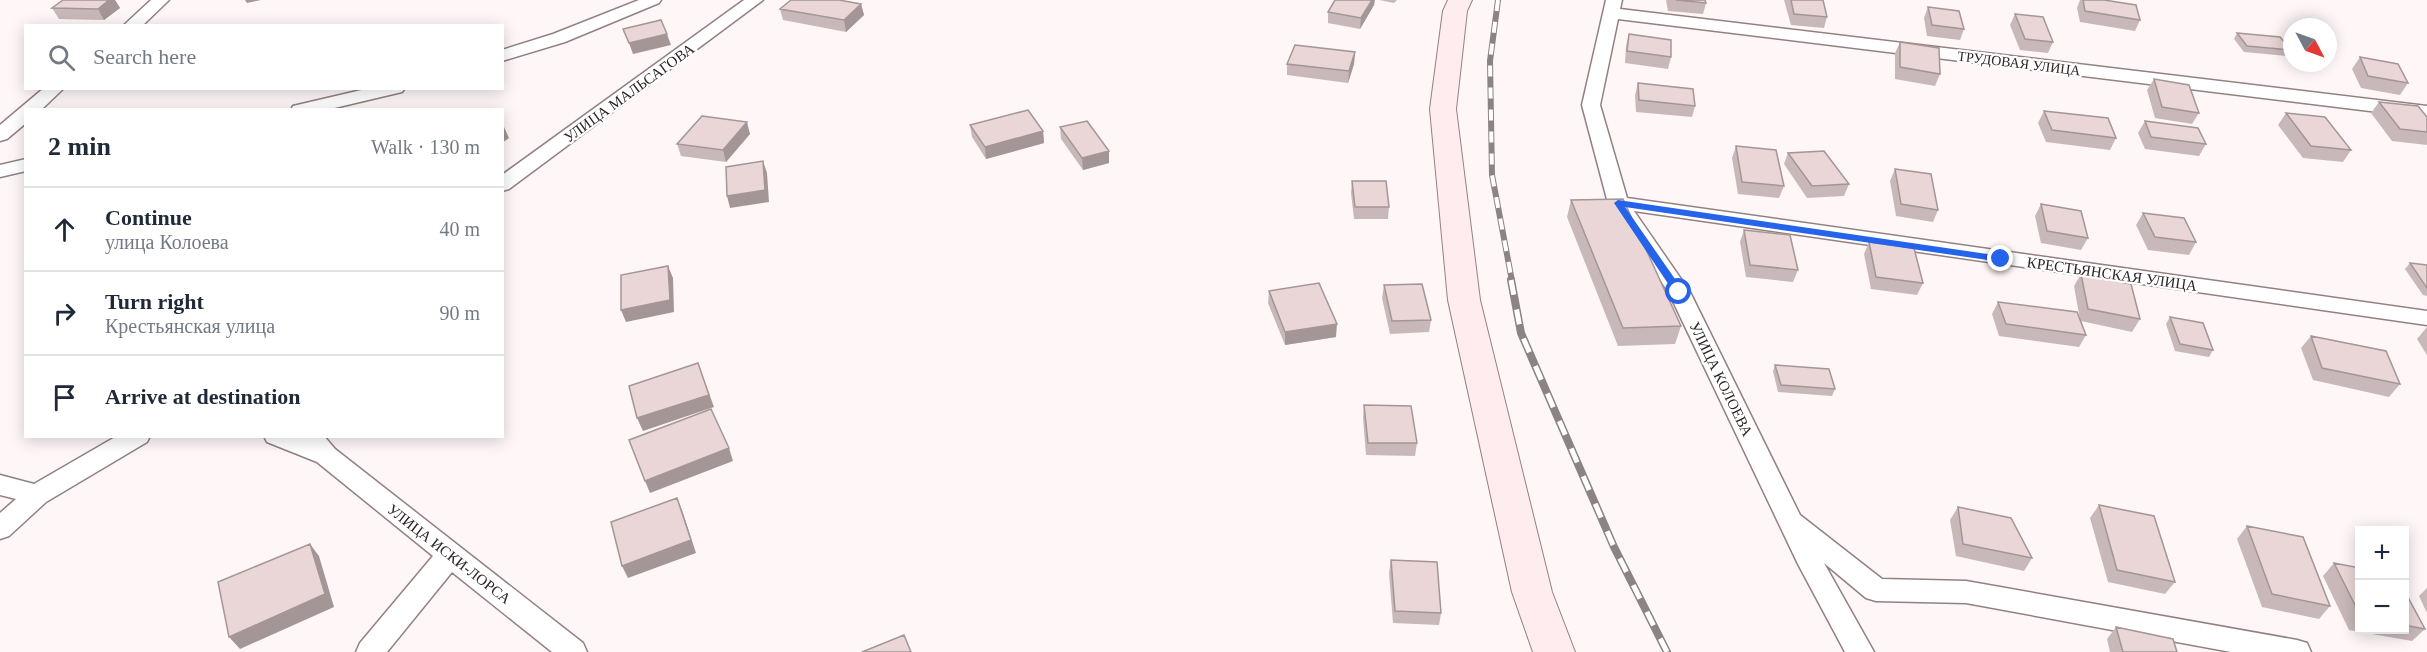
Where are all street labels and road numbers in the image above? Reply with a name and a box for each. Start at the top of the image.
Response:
street label: УЛИЦА МАЛЬСАГОВА [561,40,697,146]
street label: ТРУДОВАЯ УЛИЦА [1957,49,2082,79]
street label: КРЕСТЬЯНСКАЯ УЛИЦА [2026,254,2198,294]
street label: УЛИЦА КОЛОЕВА [1686,319,1756,439]
street label: УЛИЦА ИСКИ-ЛОРСА [384,501,514,607]

